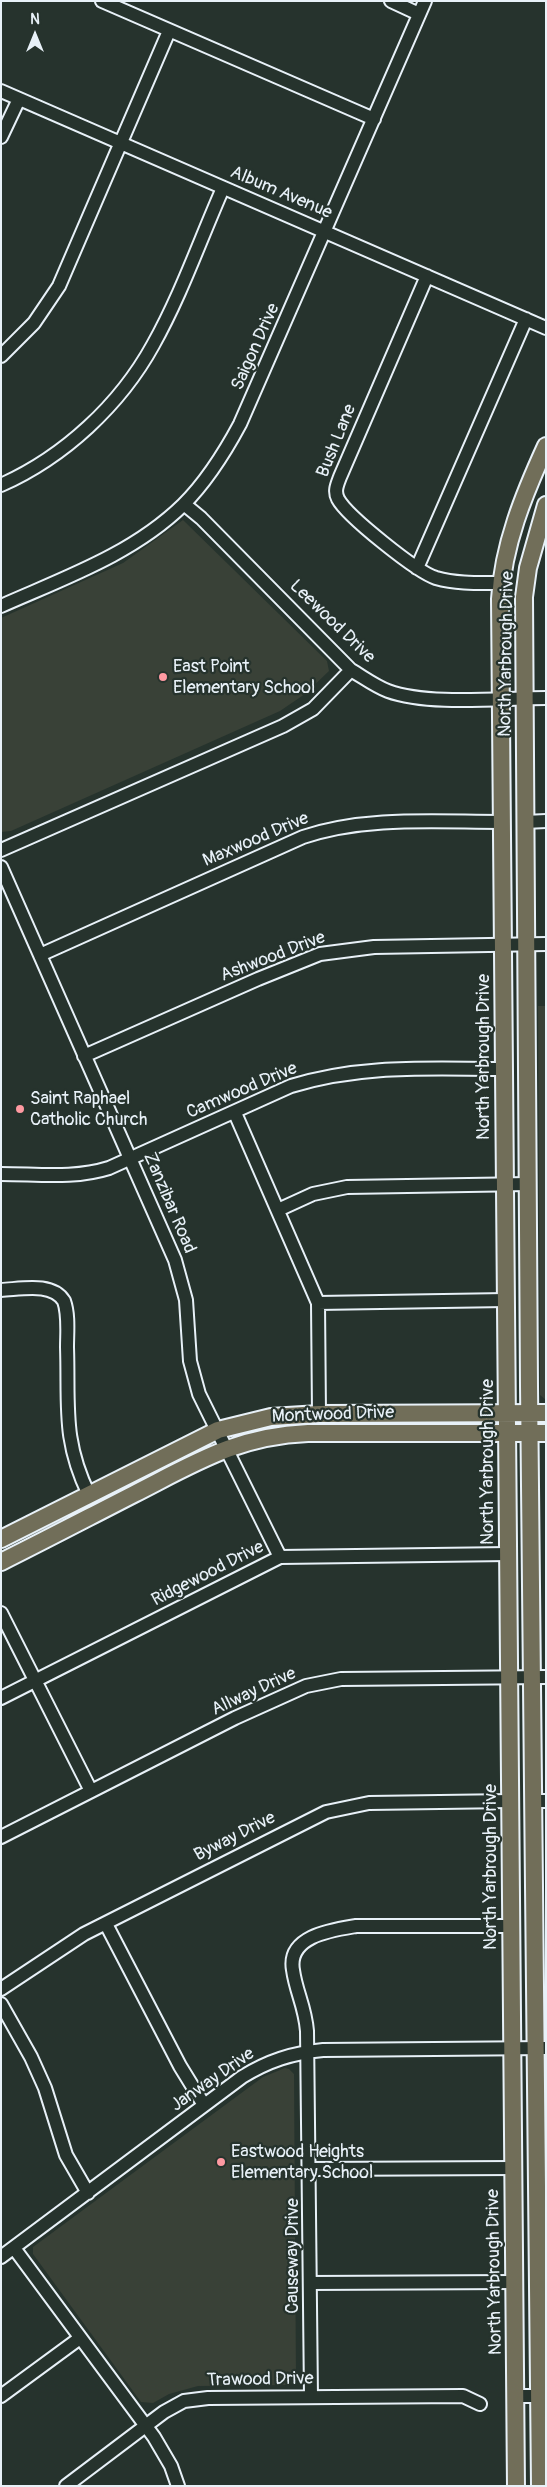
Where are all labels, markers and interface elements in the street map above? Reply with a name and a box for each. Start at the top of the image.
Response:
north arrow [10,10,60,60]
text: N [30,11,40,28]
street label: Album Avenue [227,162,335,224]
street label: Saigon Drive [227,300,285,394]
street label: Bush Lane [313,401,361,481]
street label: North Yarbrough Drive [495,571,519,737]
street label: Leewood Drive [285,576,379,668]
place label: East Point Elementary School [173,656,315,699]
marker: East Point Elementary School [157,671,169,683]
street label: Maxwood Drive [200,808,312,872]
street label: Ashwood Drive [217,927,329,987]
street label: North Yarbrough Drive [473,974,495,1140]
street label: Camwood Drive [183,1058,301,1124]
place label: Saint Raphael Catholic Church [30,1088,147,1130]
marker: Saint Raphael Catholic Church [14,1103,26,1115]
street label: Zanzibar Road [138,1149,200,1257]
street label: North Yarbrough Drive [477,1379,499,1545]
street label: Montwood Drive [271,1402,395,1428]
street label: Ridgewood Drive [148,1536,268,1612]
street label: Allway Drive [208,1663,300,1721]
street label: North Yarbrough Drive [480,1784,502,1950]
street label: Byway Drive [191,1807,279,1867]
street label: Janway Drive [167,2043,259,2117]
place label: Eastwood Heights Elementary School [231,2141,373,2184]
marker: Eastwood Heights Elementary School [215,2156,227,2168]
street label: North Yarbrough Drive [483,2189,507,2355]
street label: Causeway Drive [282,2198,304,2314]
street label: Trawood Drive [206,2368,314,2392]

